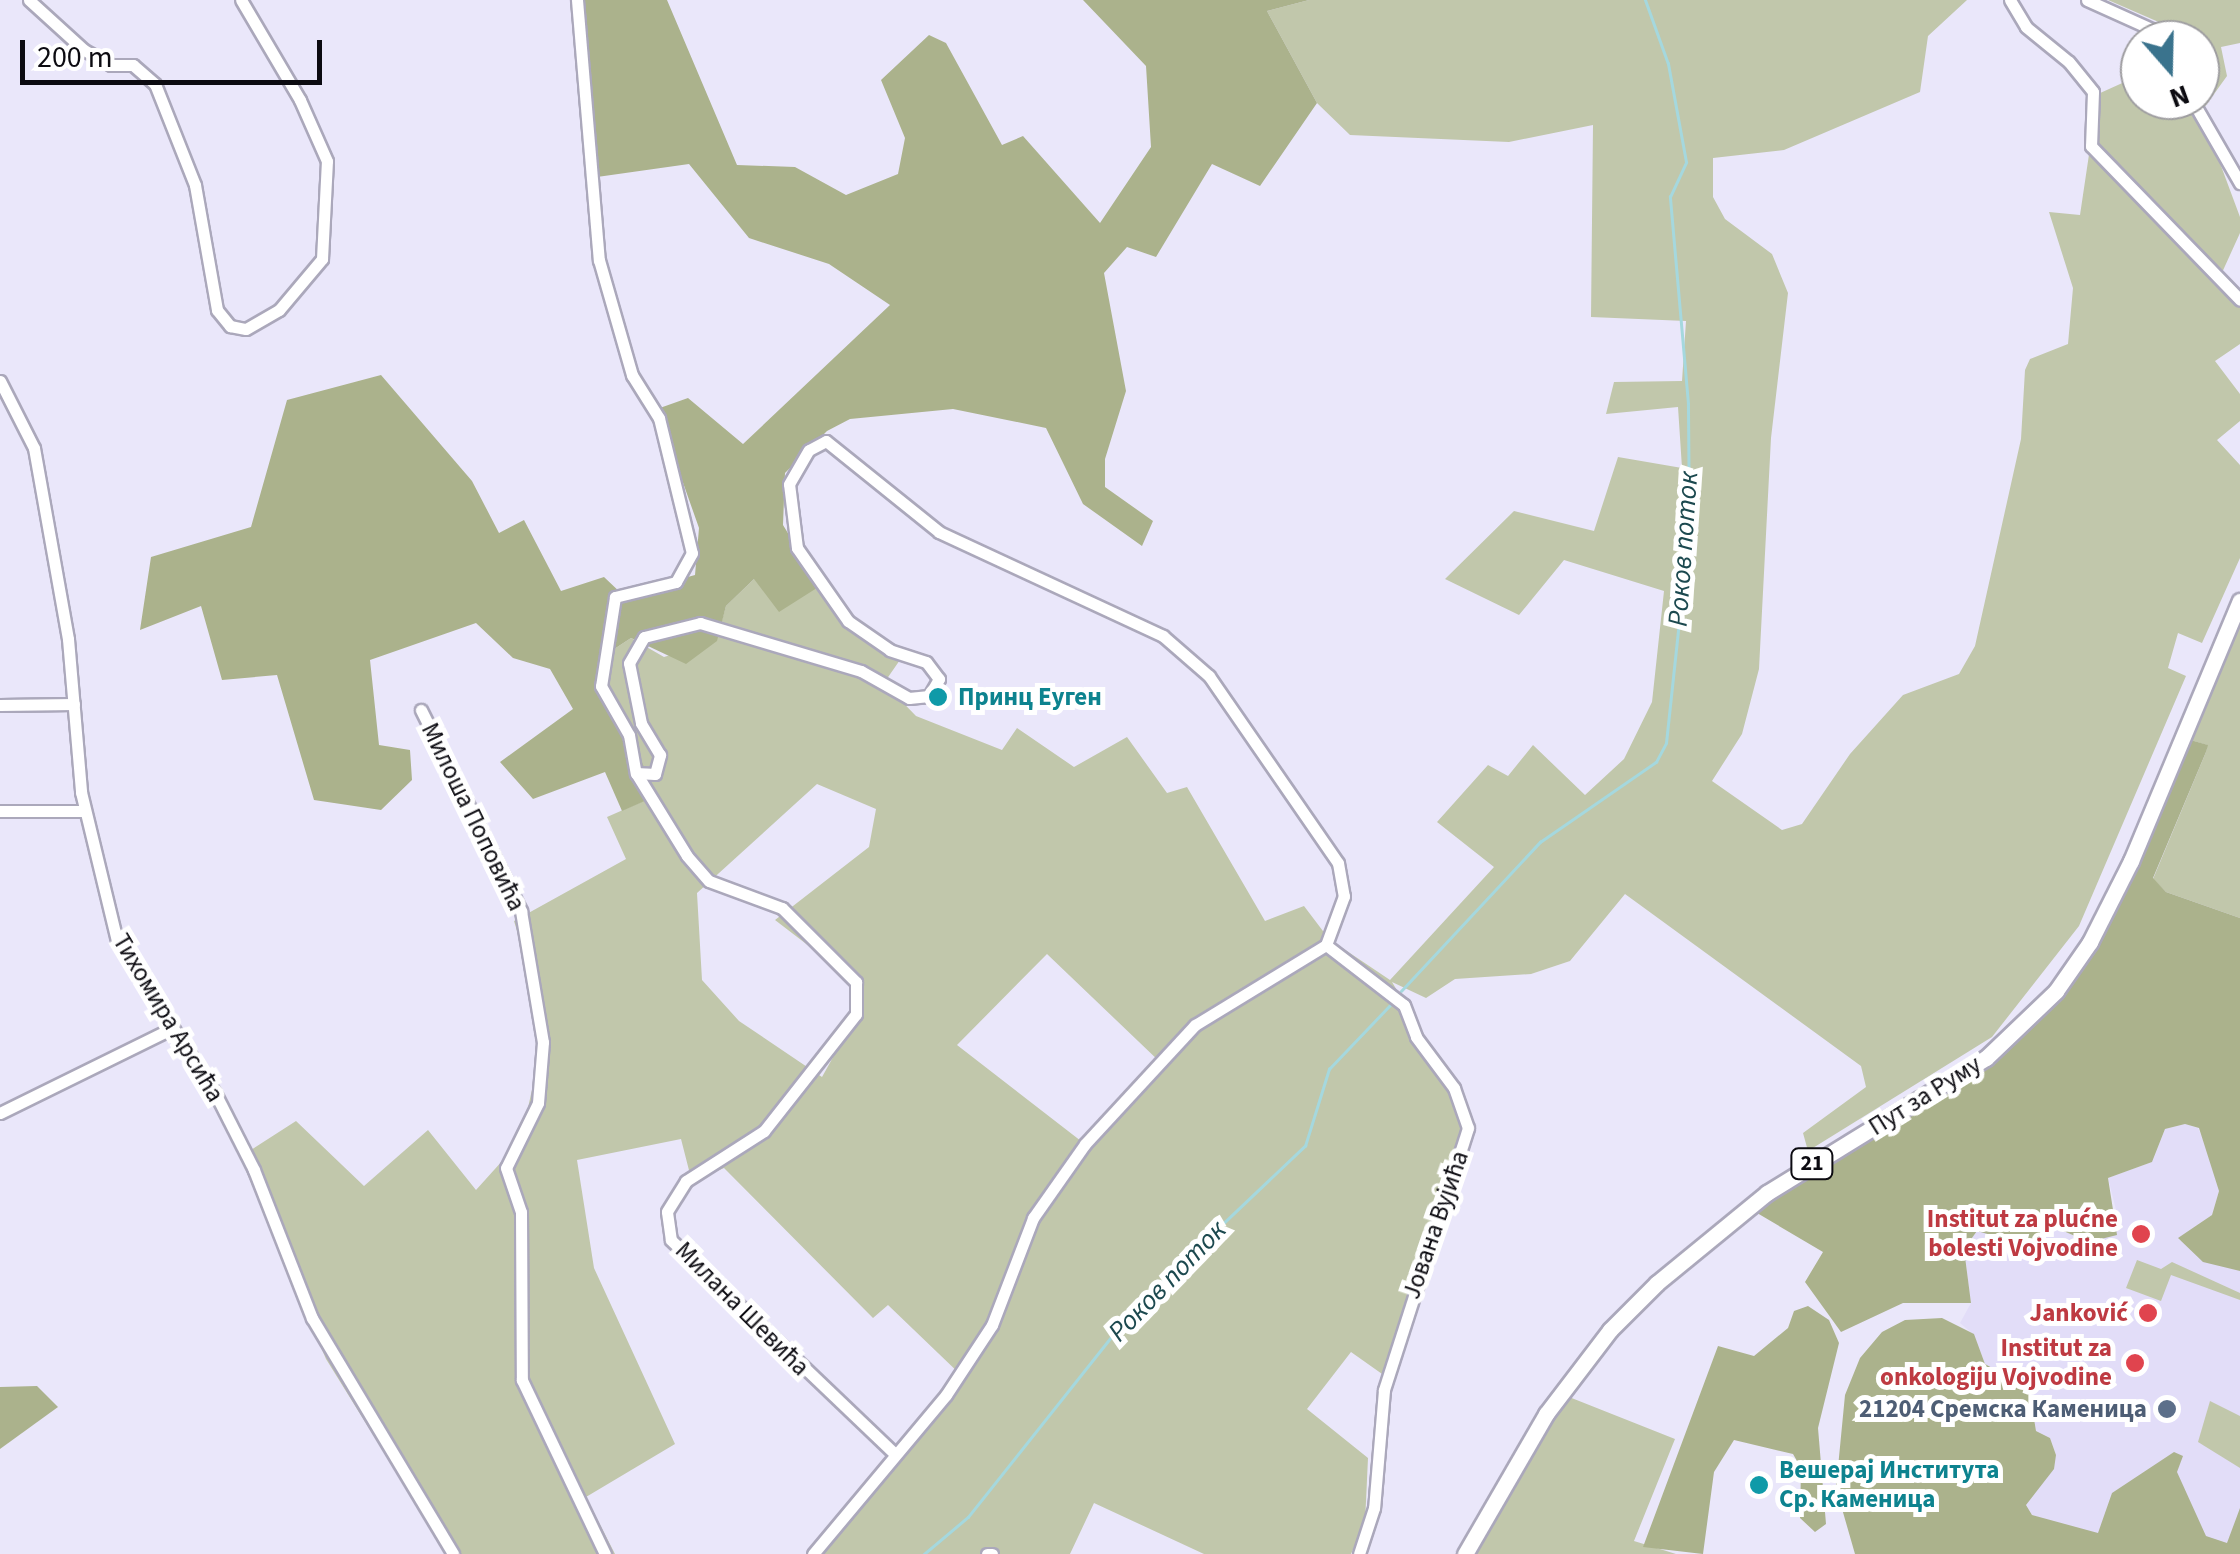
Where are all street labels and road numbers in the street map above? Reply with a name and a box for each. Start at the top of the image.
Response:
street label: Милоша Поповића [415,718,531,916]
street label: Тихомира Арсића [106,929,230,1107]
street label: Пут за Руму [1863,1050,1987,1142]
street label: Јована Вујића [1397,1147,1475,1303]
road number: 21 [1790,1147,1834,1181]
street label: Милана Шевића [669,1236,815,1382]

